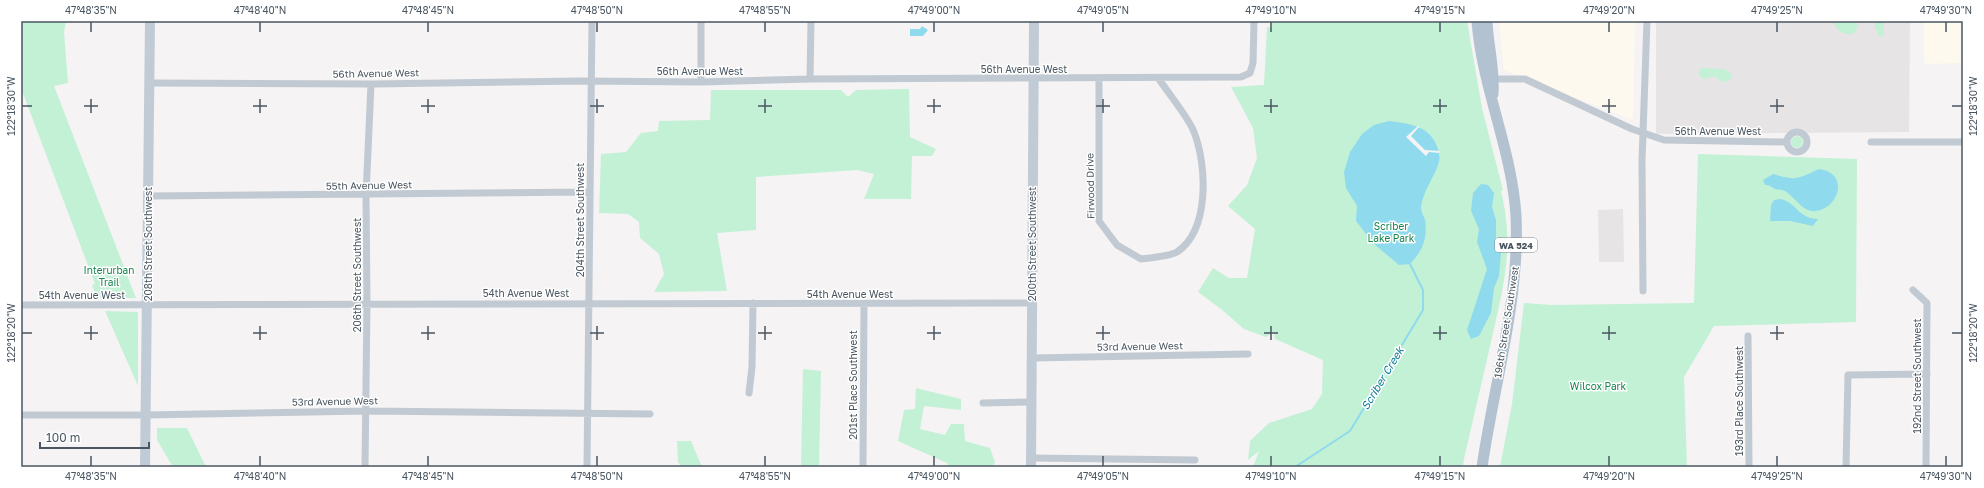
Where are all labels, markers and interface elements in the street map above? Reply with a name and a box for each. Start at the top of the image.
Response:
text: 47°48'35"N [65,4,117,16]
text: 47°48'40"N [234,4,286,16]
text: 47°48'45"N [402,4,454,16]
text: 47°48'50"N [571,4,623,16]
text: 47°48'55"N [739,4,791,16]
text: 47°49'00"N [908,4,960,16]
text: 47°49'05"N [1077,4,1129,16]
text: 47°49'10"N [1245,4,1297,16]
text: 47°49'15"N [1415,4,1465,16]
text: 47°49'20"N [1583,4,1635,16]
text: 47°49'25"N [1751,4,1803,16]
text: 47°49'30"N [1920,4,1972,16]
street label: 56th Avenue West [981,63,1067,75]
street label: 56th Avenue West [657,65,743,77]
street label: 56th Avenue West [333,66,419,80]
text: 122°18'30"W [5,76,17,136]
text: 122°18'30"W [1967,76,1979,136]
street label: 56th Avenue West [1675,125,1761,137]
street label: Firwood Drive [1083,153,1097,219]
street label: 204th Street Southwest [574,163,586,277]
street label: 55th Avenue West [326,178,412,192]
street label: 208th Street Southwest [142,187,154,301]
street label: 200th Street Southwest [1026,187,1038,301]
street label: 206th Street Southwest [351,218,363,332]
park label: Scriber Lake Park [1368,220,1415,244]
road number: WA 524 [1495,238,1537,252]
park label: Interurban Trail [84,264,134,288]
street label: 196th Street Southwest [1491,265,1521,379]
street label: 54th Avenue West [483,287,569,299]
street label: 54th Avenue West [807,288,893,300]
street label: 54th Avenue West [39,289,125,301]
text: 122°18'20"W [5,303,17,363]
text: 122°18'20"W [1967,303,1979,363]
street label: 192nd Street Southwest [1911,318,1923,434]
street label: 201st Place Southwest [847,330,859,440]
street label: 53rd Avenue West [1097,339,1183,353]
water label: Scriber Creek [1358,343,1407,412]
street label: 193rd Place Southwest [1733,346,1745,456]
park label: Wilcox Park [1570,380,1626,392]
street label: 53rd Avenue West [292,394,378,408]
scale bar [40,424,149,450]
text: 100 m [46,430,80,445]
text: 47°48'35"N [65,470,117,482]
text: 47°48'40"N [234,470,286,482]
text: 47°48'45"N [402,470,454,482]
text: 47°48'50"N [571,470,623,482]
text: 47°48'55"N [739,470,791,482]
text: 47°49'00"N [908,470,960,482]
text: 47°49'05"N [1077,470,1129,482]
text: 47°49'10"N [1245,470,1297,482]
text: 47°49'15"N [1415,470,1465,482]
text: 47°49'20"N [1583,470,1635,482]
text: 47°49'25"N [1751,470,1803,482]
text: 47°49'30"N [1920,470,1972,482]

